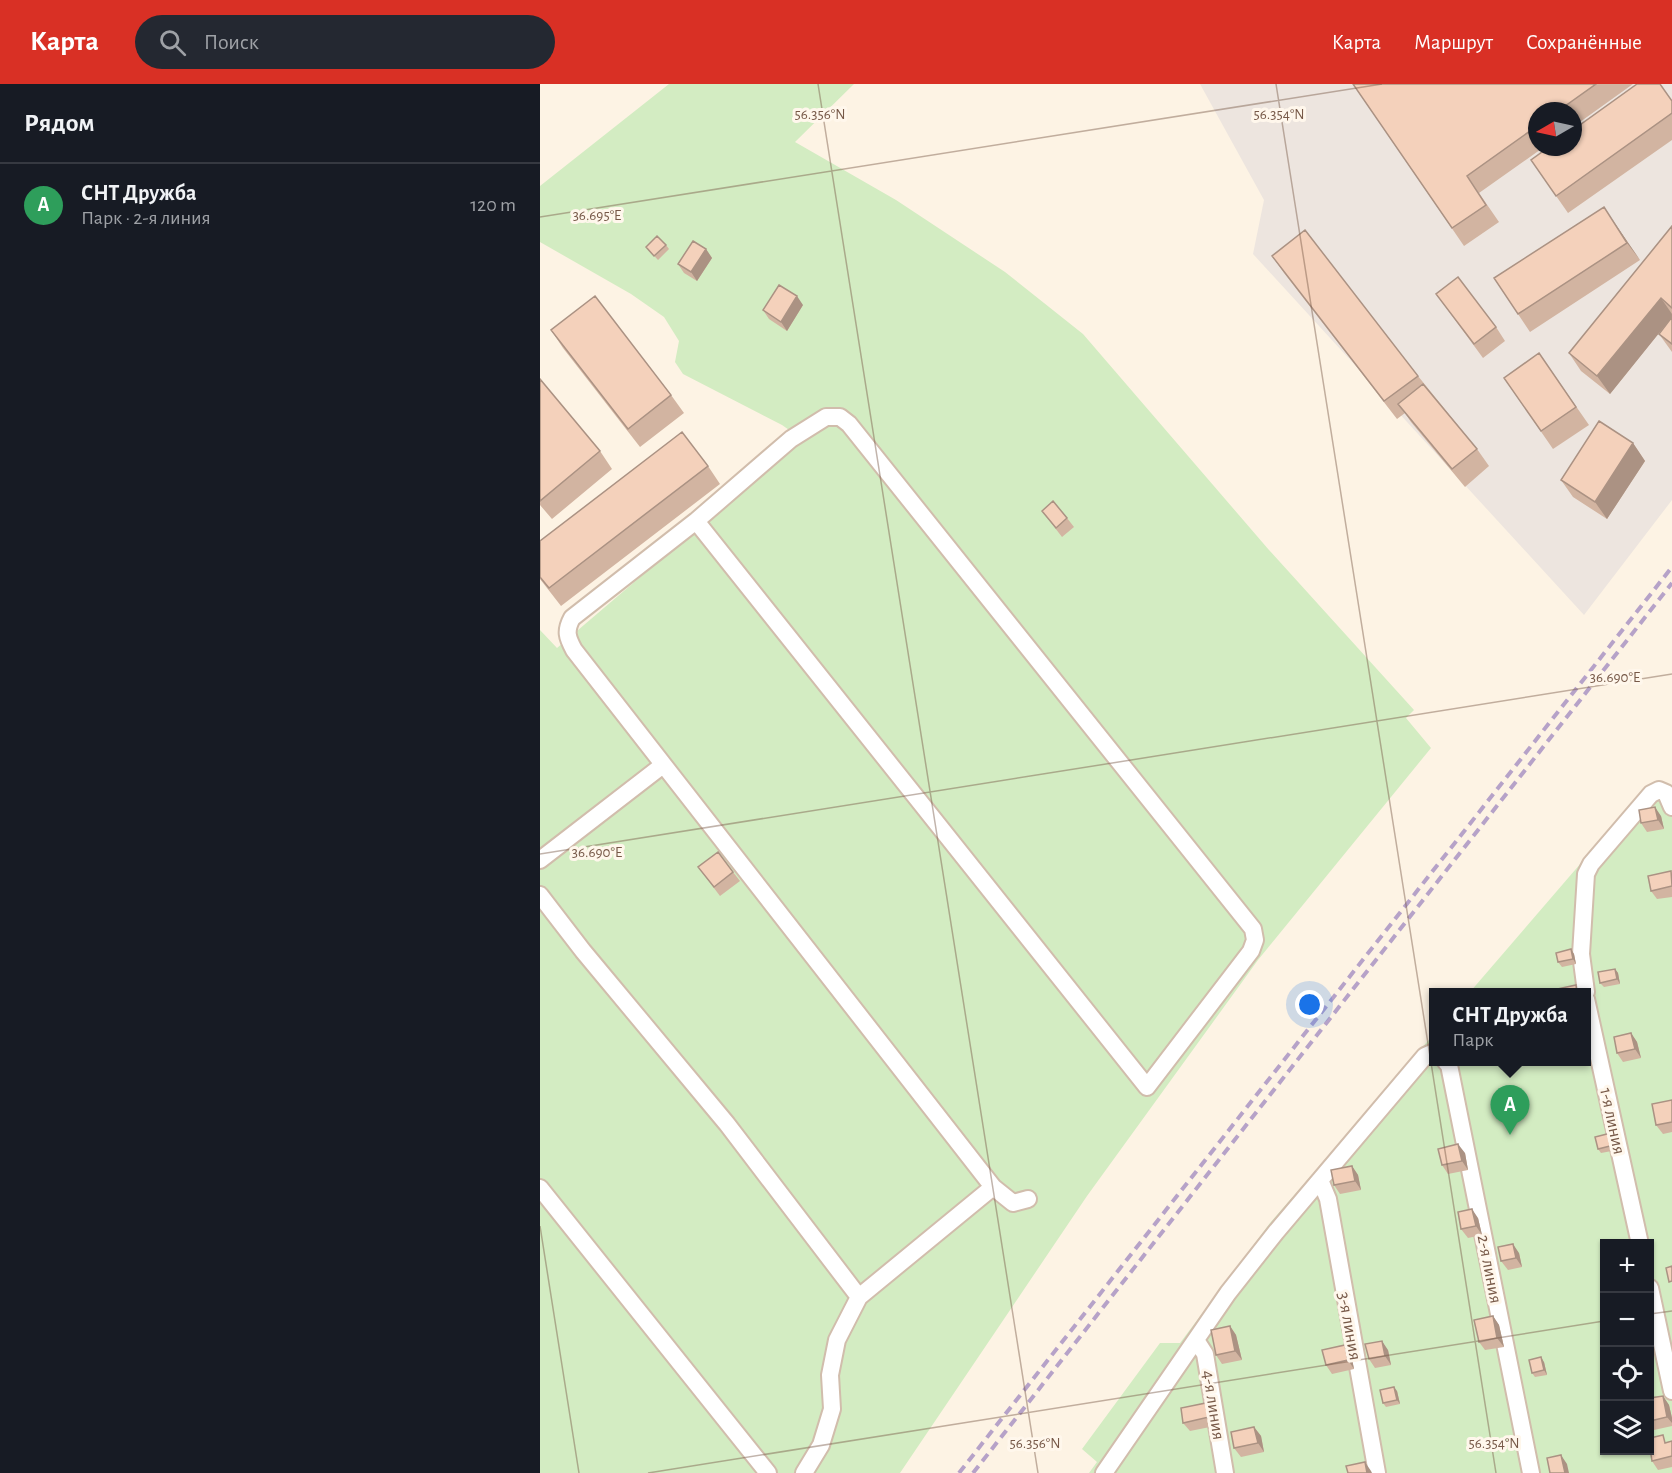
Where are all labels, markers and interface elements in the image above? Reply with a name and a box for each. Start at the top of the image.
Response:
search box [135,15,555,69]
icon: search [156,26,189,59]
text: Карта [30,28,99,56]
text: Поиск [204,31,259,53]
text: Карта [1332,32,1381,53]
text: Маршрут [1414,32,1493,53]
text: Сохранённые [1526,32,1642,53]
north arrow [1528,102,1582,156]
text: 56.356°N [795,107,845,122]
text: 56.354°N [1253,107,1305,122]
text: Рядом [24,110,95,136]
text: СНТ Дружба [81,182,196,204]
text: A [38,195,50,215]
text: 120 m [470,195,516,215]
text: Парк · 2-я линия [81,208,211,228]
text: 36.695°E [573,208,621,223]
text: 36.690°E [1590,670,1640,685]
text: 36.690°E [572,845,622,860]
popup [1429,988,1591,1066]
your location [1295,990,1324,1019]
text: СНТ Дружба [1452,1004,1568,1026]
text: Парк [1452,1030,1493,1050]
pin: A [1490,1086,1530,1135]
street label: 1-я линия [1596,1086,1628,1156]
street label: 2-я линия [1474,1233,1505,1305]
map controls [1600,1239,1654,1455]
button: + [1600,1239,1654,1293]
street label: 3-я линия [1334,1291,1364,1362]
button: − [1600,1293,1654,1347]
button: locate [1600,1347,1654,1401]
street label: 4-я линия [1199,1369,1227,1441]
button: layers [1600,1401,1654,1455]
text: 56.356°N [1010,1436,1060,1451]
text: 56.354°N [1468,1436,1520,1451]

